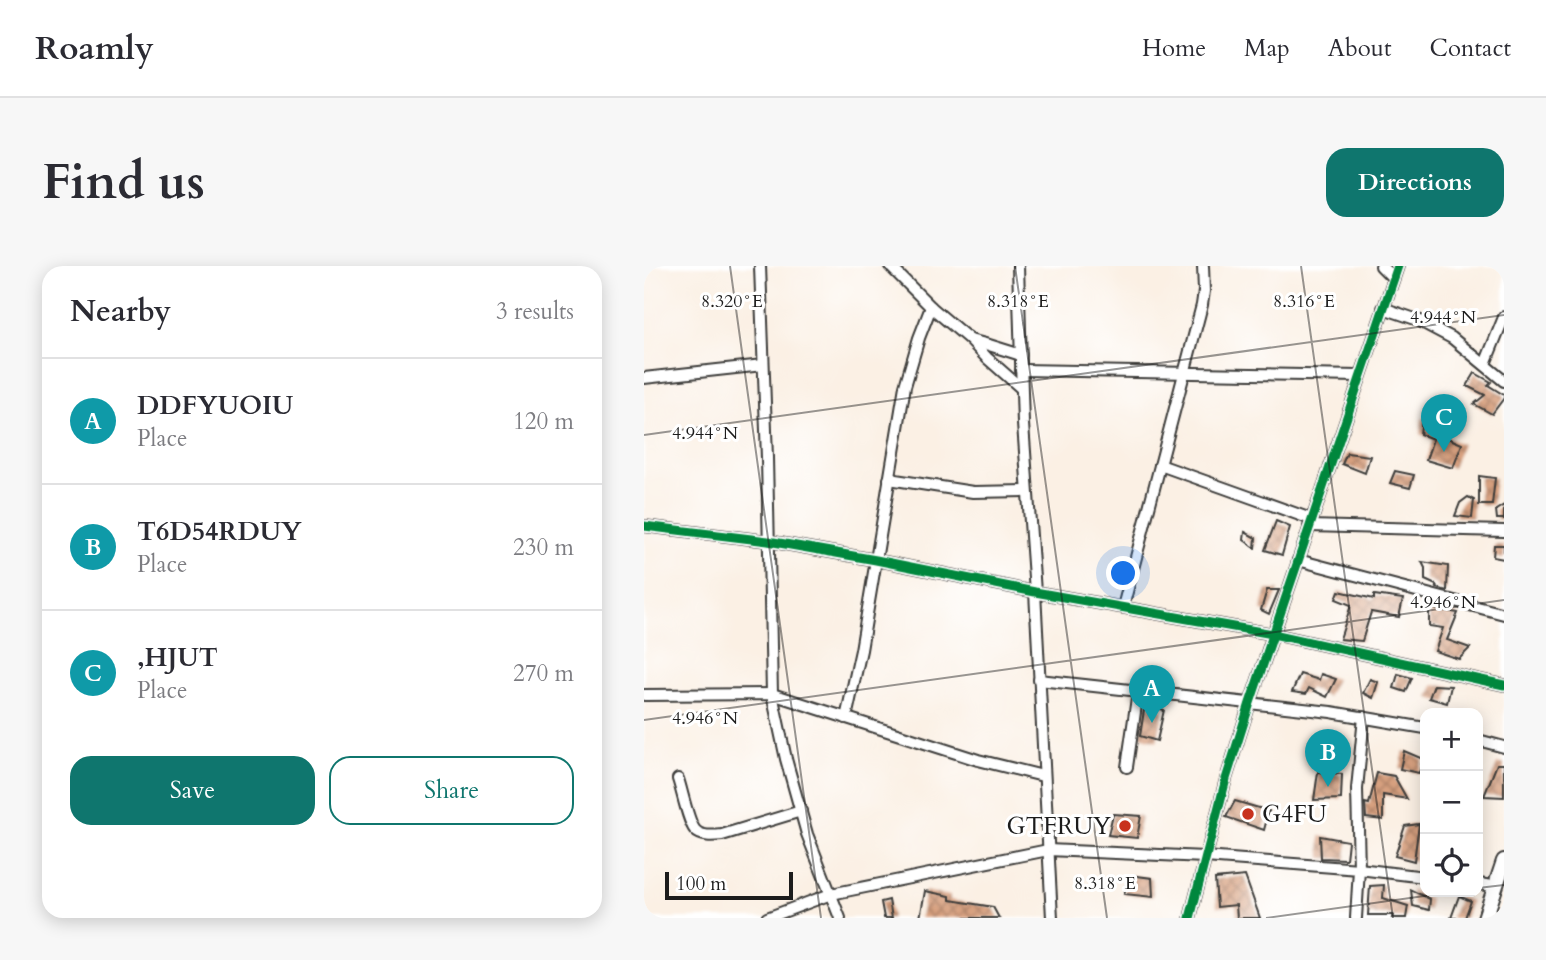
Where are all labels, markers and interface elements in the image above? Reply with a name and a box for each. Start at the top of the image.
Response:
text: Roamly [35,26,154,71]
text: Home [1142,32,1206,65]
text: Map [1244,32,1290,65]
text: About [1328,32,1392,65]
text: Contact [1430,32,1511,65]
button: Directions [1326,148,1504,217]
text: Find us [42,149,205,216]
text: 8.320°E [701,289,763,314]
text: 8.318°E [987,289,1049,314]
text: 8.316°E [1273,289,1335,314]
text: Nearby [70,291,171,332]
text: 3 results [496,296,574,327]
text: 4.944°N [1410,305,1477,330]
text: DDFYUOIU [137,388,293,423]
pin: C [1421,394,1467,452]
text: A [84,406,102,437]
text: 120 m [513,406,574,437]
text: 4.944°N [672,421,739,446]
text: Place [137,423,187,454]
text: T6D54RDUY [137,514,302,549]
text: B [85,532,101,563]
text: 230 m [513,532,574,563]
text: Place [137,549,187,580]
your location [1106,556,1140,590]
text: 4.946°N [1410,590,1477,615]
text: ,HJUT [137,640,218,675]
text: C [84,658,102,689]
text: 270 m [513,658,574,689]
pin: A [1129,665,1175,723]
text: Place [137,675,187,706]
text: 4.946°N [672,706,739,731]
map controls [1420,708,1483,897]
button: + [1420,708,1483,771]
pin: B [1305,729,1351,787]
button: Save [70,756,315,825]
button: Share [329,756,574,825]
button: − [1420,771,1483,834]
place label: G4FU [1262,798,1327,831]
marker: G4FU [1240,806,1256,822]
place label: GTFRUY [1007,810,1111,843]
marker: GTFRUY [1117,818,1133,834]
button: locate [1420,834,1483,897]
scale bar [665,869,793,901]
text: 100 m [676,871,726,897]
text: 8.318°E [1074,871,1136,896]

